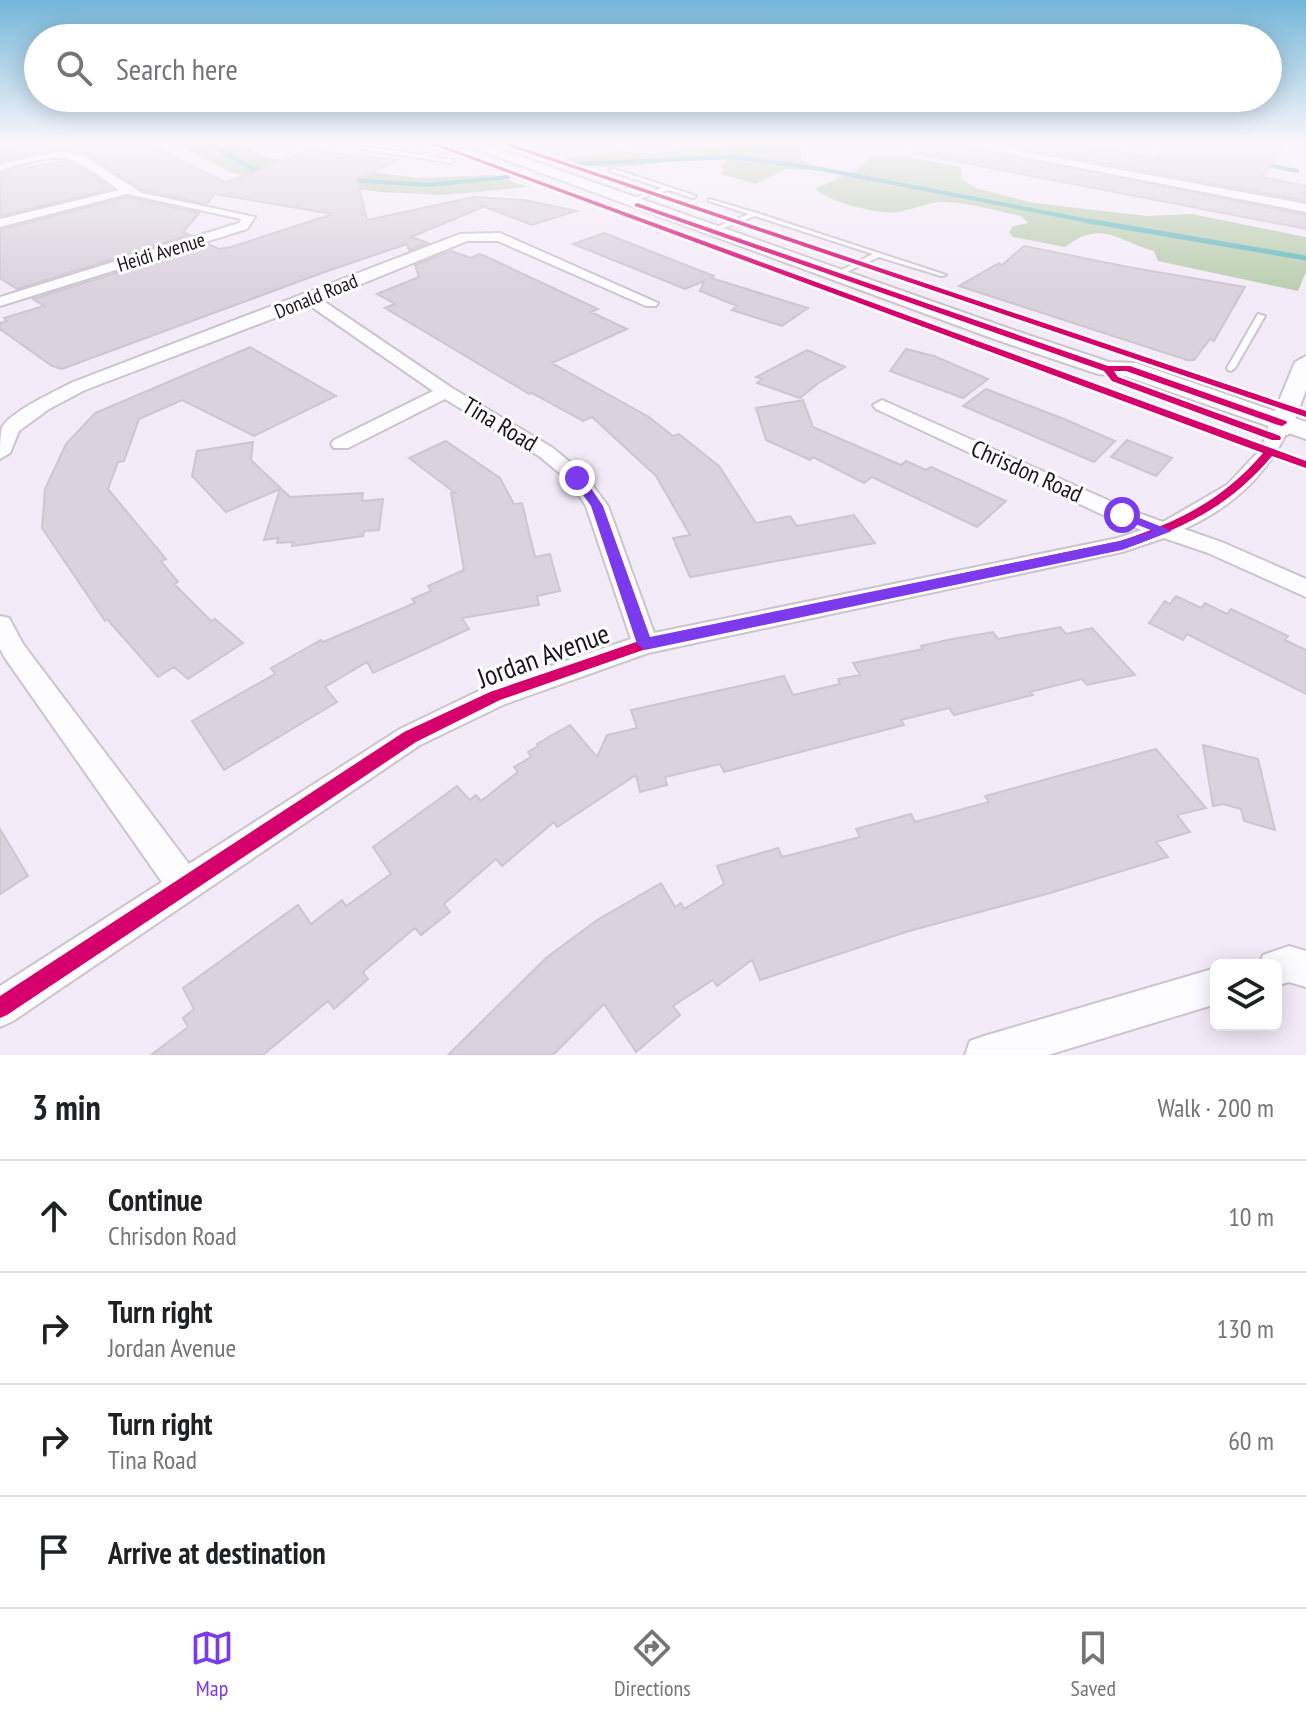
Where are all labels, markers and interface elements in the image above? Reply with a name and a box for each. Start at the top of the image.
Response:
search box [24,24,1282,112]
icon: search [52,46,96,90]
text: Search here [116,49,238,88]
street label: Heidi Avenue [114,226,208,278]
street label: Donald Road [271,268,361,324]
street label: Tina Road [457,390,543,458]
street label: Chrisdon Road [966,433,1088,509]
route end [559,460,595,496]
route start [1104,497,1140,533]
street label: Jordan Avenue [471,614,614,696]
map controls [1210,959,1282,1031]
button: layers [1210,959,1282,1031]
text: 3 min [32,1085,101,1129]
text: Walk · 200 m [1157,1091,1274,1124]
text: Continue [108,1180,203,1219]
icon: ahead [32,1194,76,1238]
text: 10 m [1228,1200,1274,1233]
text: Chrisdon Road [108,1219,237,1252]
text: Turn right [108,1292,212,1331]
icon: right [32,1306,76,1350]
text: 130 m [1216,1312,1274,1345]
text: Jordan Avenue [108,1331,236,1364]
text: Turn right [108,1404,212,1443]
icon: right [32,1418,76,1462]
text: 60 m [1228,1424,1274,1457]
text: Tina Road [108,1443,197,1476]
icon: arrive [32,1530,76,1574]
text: Arrive at destination [108,1533,326,1572]
tab: Map [190,1626,234,1702]
tab: Directions [614,1626,691,1702]
tab: Saved [1071,1626,1116,1702]

